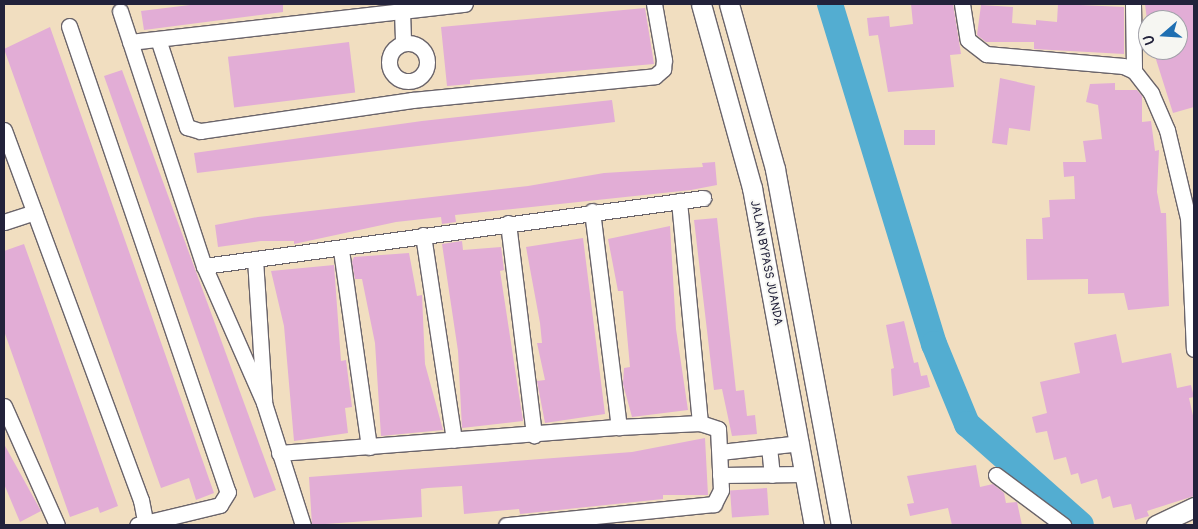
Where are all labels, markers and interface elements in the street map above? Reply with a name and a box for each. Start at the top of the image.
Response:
north arrow [1138,10,1188,60]
text: U [1140,33,1159,47]
street label: JALAN BYPASS JUANDA [747,199,785,327]

